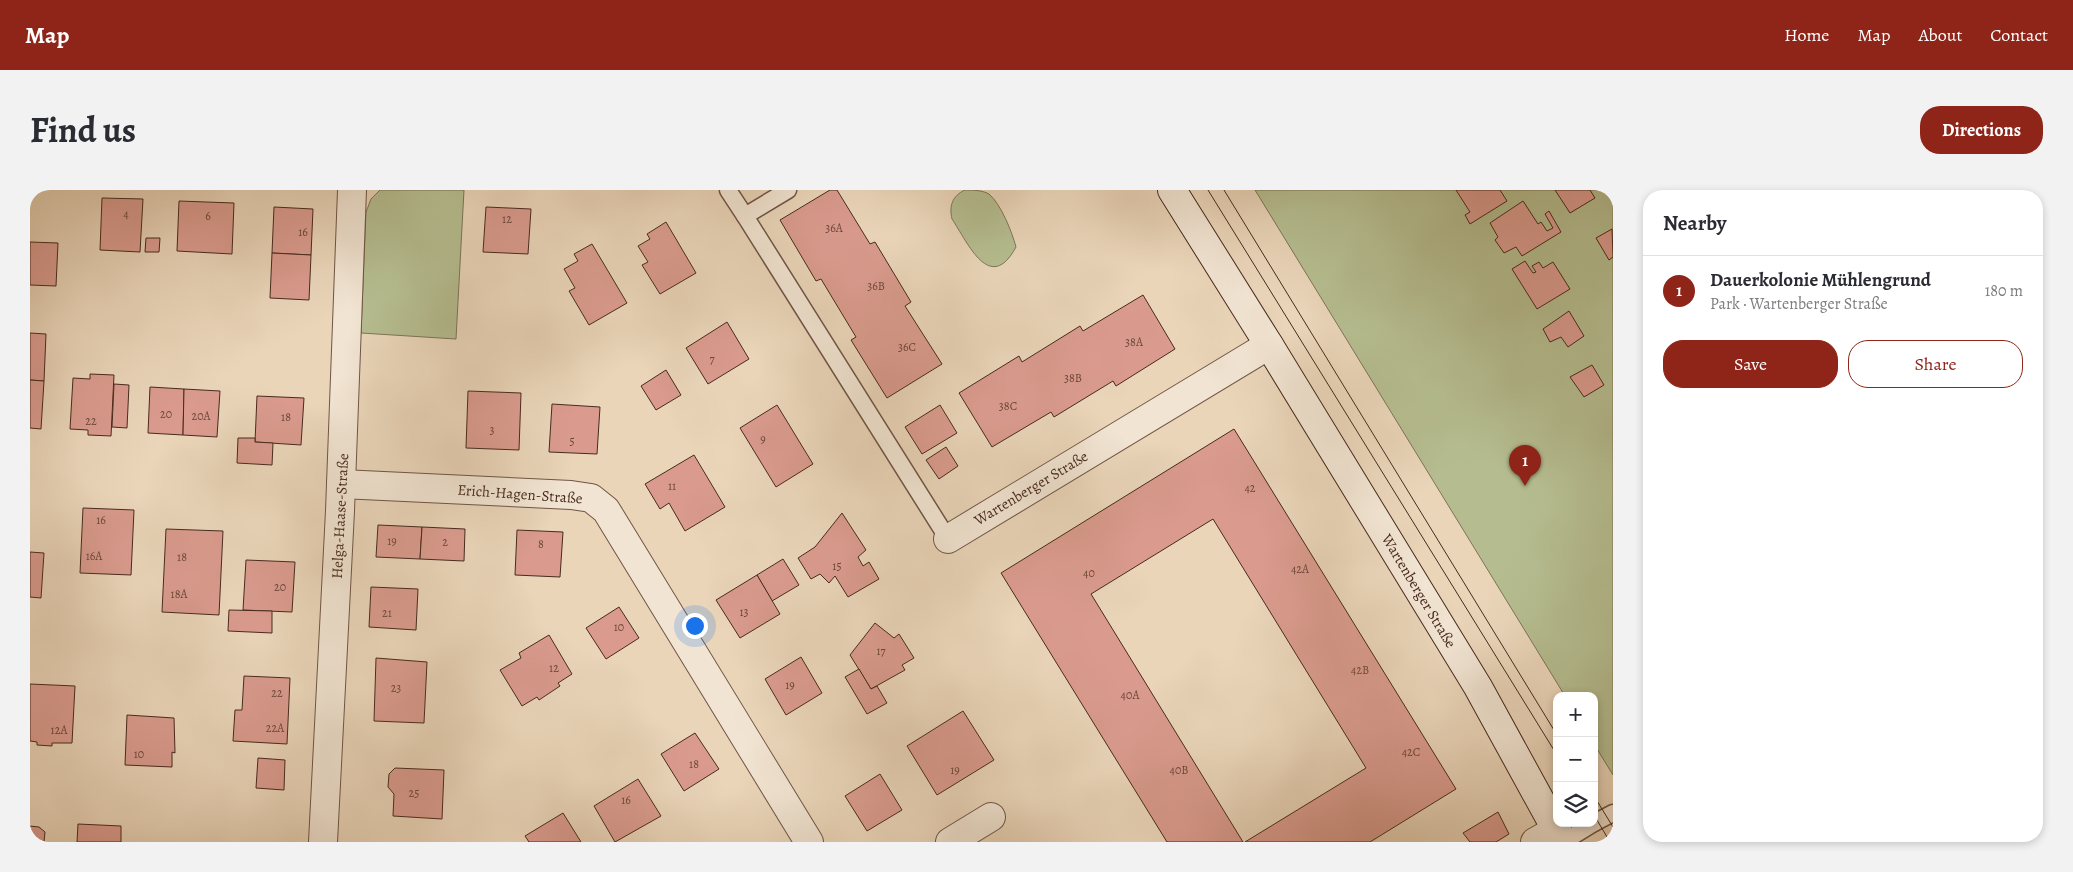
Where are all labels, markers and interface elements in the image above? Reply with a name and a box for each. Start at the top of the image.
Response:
text: Map [25,19,69,51]
text: Home [1784,23,1829,47]
text: Map [1857,23,1890,47]
text: About [1918,23,1962,47]
text: Contact [1990,23,2048,47]
text: Find us [30,106,136,154]
button: Directions [1920,106,2043,154]
house number: 4 [123,206,129,222]
house number: 6 [205,208,211,224]
text: Nearby [1663,209,1726,237]
house number: 12 [502,211,512,227]
house number: 36A [825,220,844,236]
house number: 16 [298,224,308,240]
text: Dauerkolonie Mühlengrund [1710,267,1931,293]
house number: 36B [867,278,885,294]
text: 1 [1676,280,1682,302]
text: 180 m [1985,280,2023,302]
text: Park · Wartenberger Straße [1710,293,1888,315]
house number: 38A [1125,334,1144,350]
house number: 36C [898,339,916,355]
button: Save [1663,340,1838,388]
button: Share [1848,340,2023,388]
house number: 7 [709,351,715,367]
house number: 38B [1064,370,1082,386]
house number: 38C [999,398,1017,414]
house number: 20 [160,406,172,422]
house number: 20A [191,408,212,424]
house number: 18 [281,409,291,425]
house number: 22 [85,413,97,429]
house number: 3 [490,422,495,438]
house number: 9 [760,431,766,447]
house number: 5 [569,433,575,449]
pin: 1 [1509,445,1541,486]
street label: Wartenberger Straße [969,446,1092,530]
street label: Helga-Haase-Straße [327,453,353,579]
house number: 11 [668,478,676,494]
street label: Erich-Hagen-Straße [457,480,583,508]
house number: 42 [1244,480,1256,496]
house number: 16 [96,512,106,528]
street label: Wartenberger Straße [1377,529,1461,652]
house number: 19 [387,533,397,549]
house number: 2 [442,534,448,550]
house number: 8 [538,536,544,552]
house number: 16A [86,548,103,564]
house number: 18 [177,549,187,565]
house number: 15 [832,558,842,574]
house number: 42A [1291,561,1310,577]
house number: 40 [1083,565,1095,581]
house number: 20 [274,579,286,595]
house number: 18A [171,586,188,602]
house number: 13 [739,604,749,620]
house number: 21 [382,605,392,621]
your location [682,613,708,639]
house number: 10 [614,619,624,635]
house number: 17 [876,643,887,659]
house number: 12 [549,660,559,676]
house number: 42B [1351,662,1369,678]
house number: 19 [785,677,795,693]
house number: 23 [391,680,401,696]
house number: 22 [271,685,283,701]
house number: 40A [1121,687,1140,703]
map controls [1553,692,1598,827]
button: + [1553,692,1598,737]
house number: 22A [266,720,285,736]
house number: 12A [51,722,68,738]
button: − [1553,737,1598,782]
house number: 42C [1402,744,1420,760]
house number: 10 [134,746,144,762]
house number: 18 [689,756,699,772]
house number: 19 [950,762,960,778]
house number: 40B [1170,762,1189,778]
button: layers [1553,782,1598,827]
house number: 25 [409,785,419,801]
house number: 16 [621,792,631,808]

